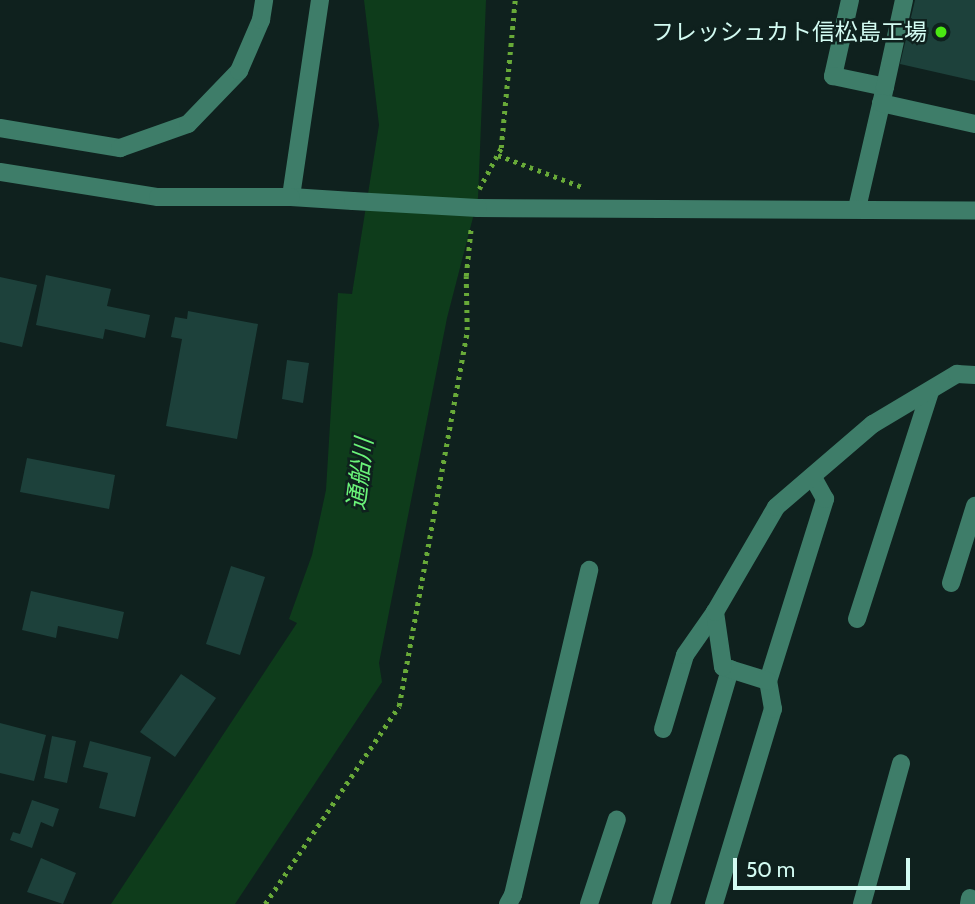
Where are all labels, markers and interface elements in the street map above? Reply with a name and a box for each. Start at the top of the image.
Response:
place label: フレッシュカト信松島工場 [651,18,927,46]
marker: フレッシュカト信松島工場 [933,24,949,40]
water label: 通船川 [341,437,379,511]
scale bar [737,844,914,888]
text: 50 m [746,857,795,882]

